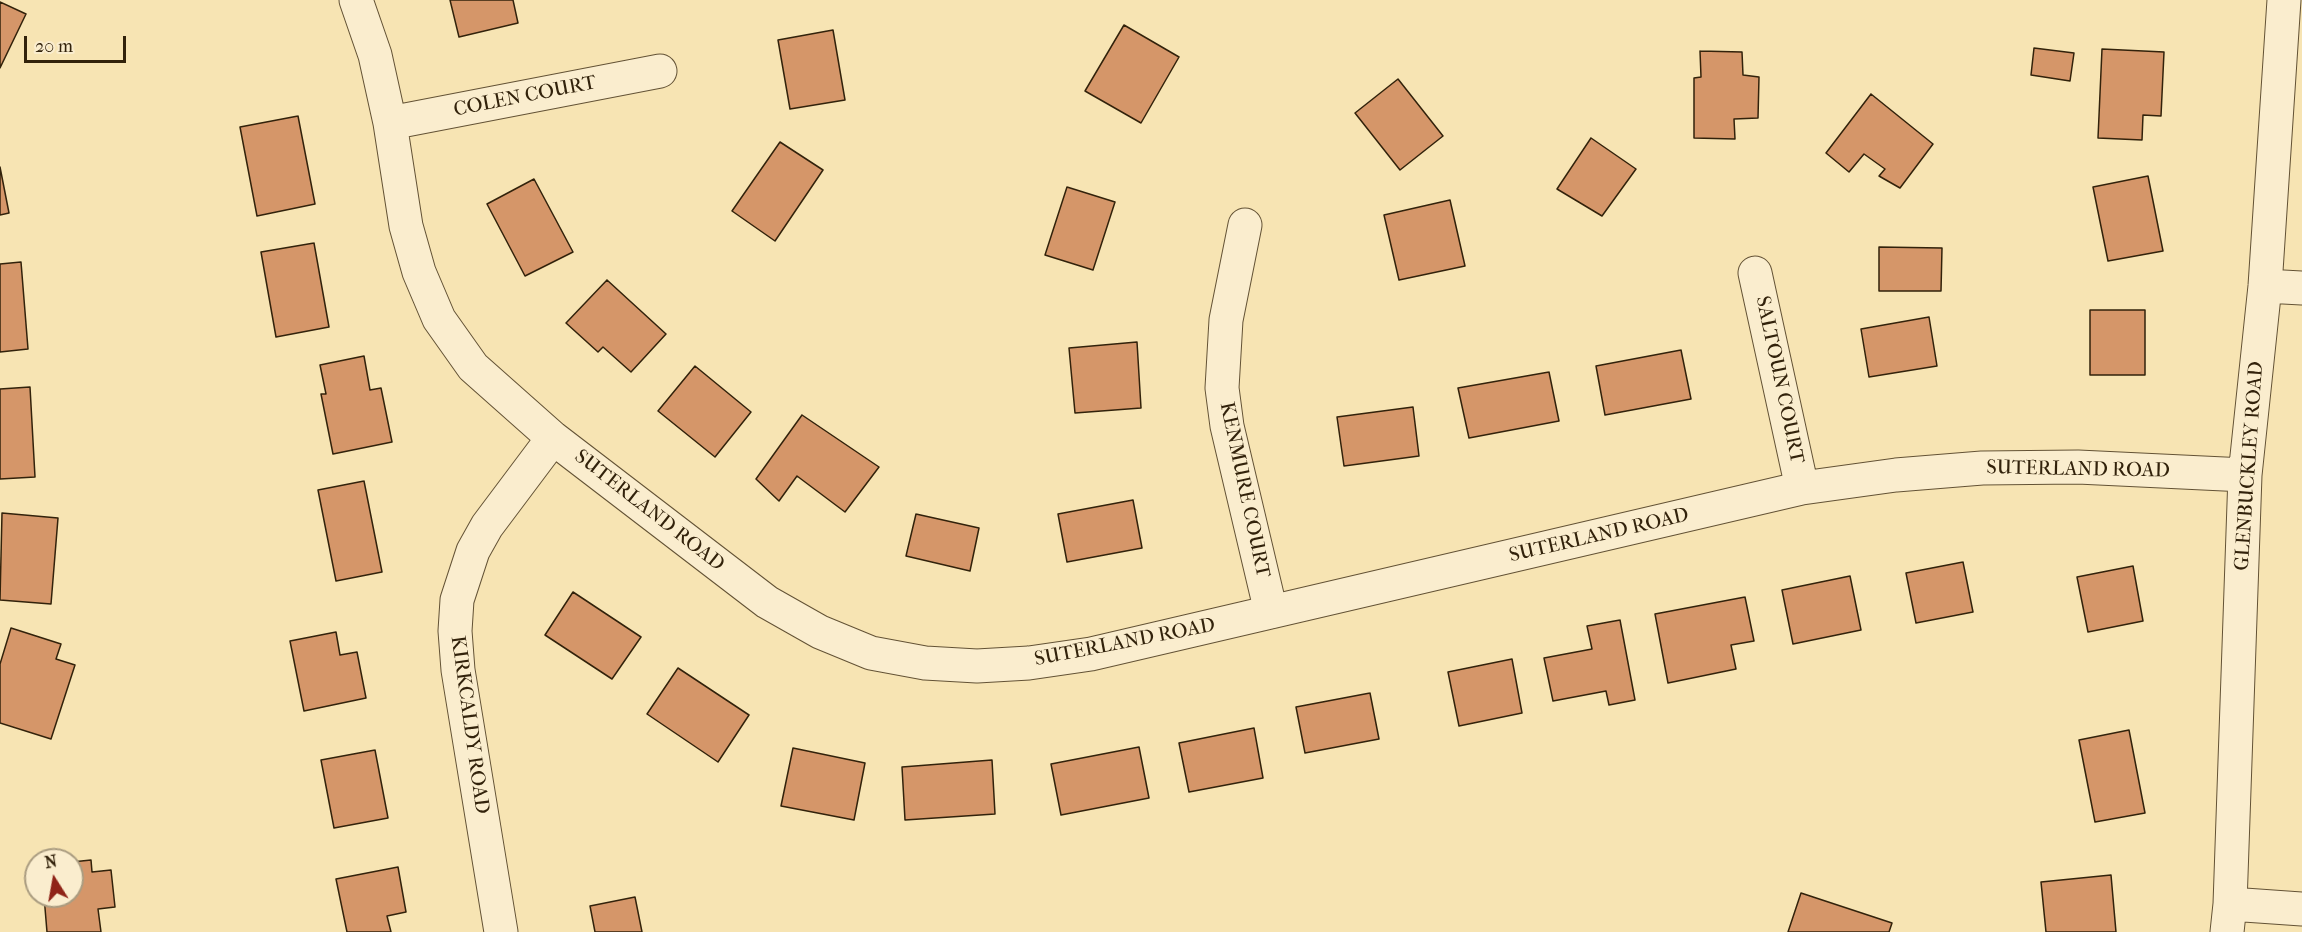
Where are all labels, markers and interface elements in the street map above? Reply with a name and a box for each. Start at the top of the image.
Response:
scale bar [27,24,129,62]
text: 20 m [35,36,73,57]
street label: COLEN COURT [452,71,598,123]
street label: SALTOUN COURT [1750,294,1808,466]
street label: GLENBUCKLEY ROAD [2231,361,2269,571]
street label: KENMURE COURT [1214,400,1274,580]
street label: SUTERLAND ROAD [569,445,729,577]
street label: SUTERLAND ROAD [1986,456,2170,484]
street label: SUTERLAND ROAD [1507,504,1691,568]
street label: SUTERLAND ROAD [1033,614,1217,672]
street label: KIRKCALDY ROAD [445,634,493,816]
north arrow [24,848,84,908]
text: N [43,851,59,872]

